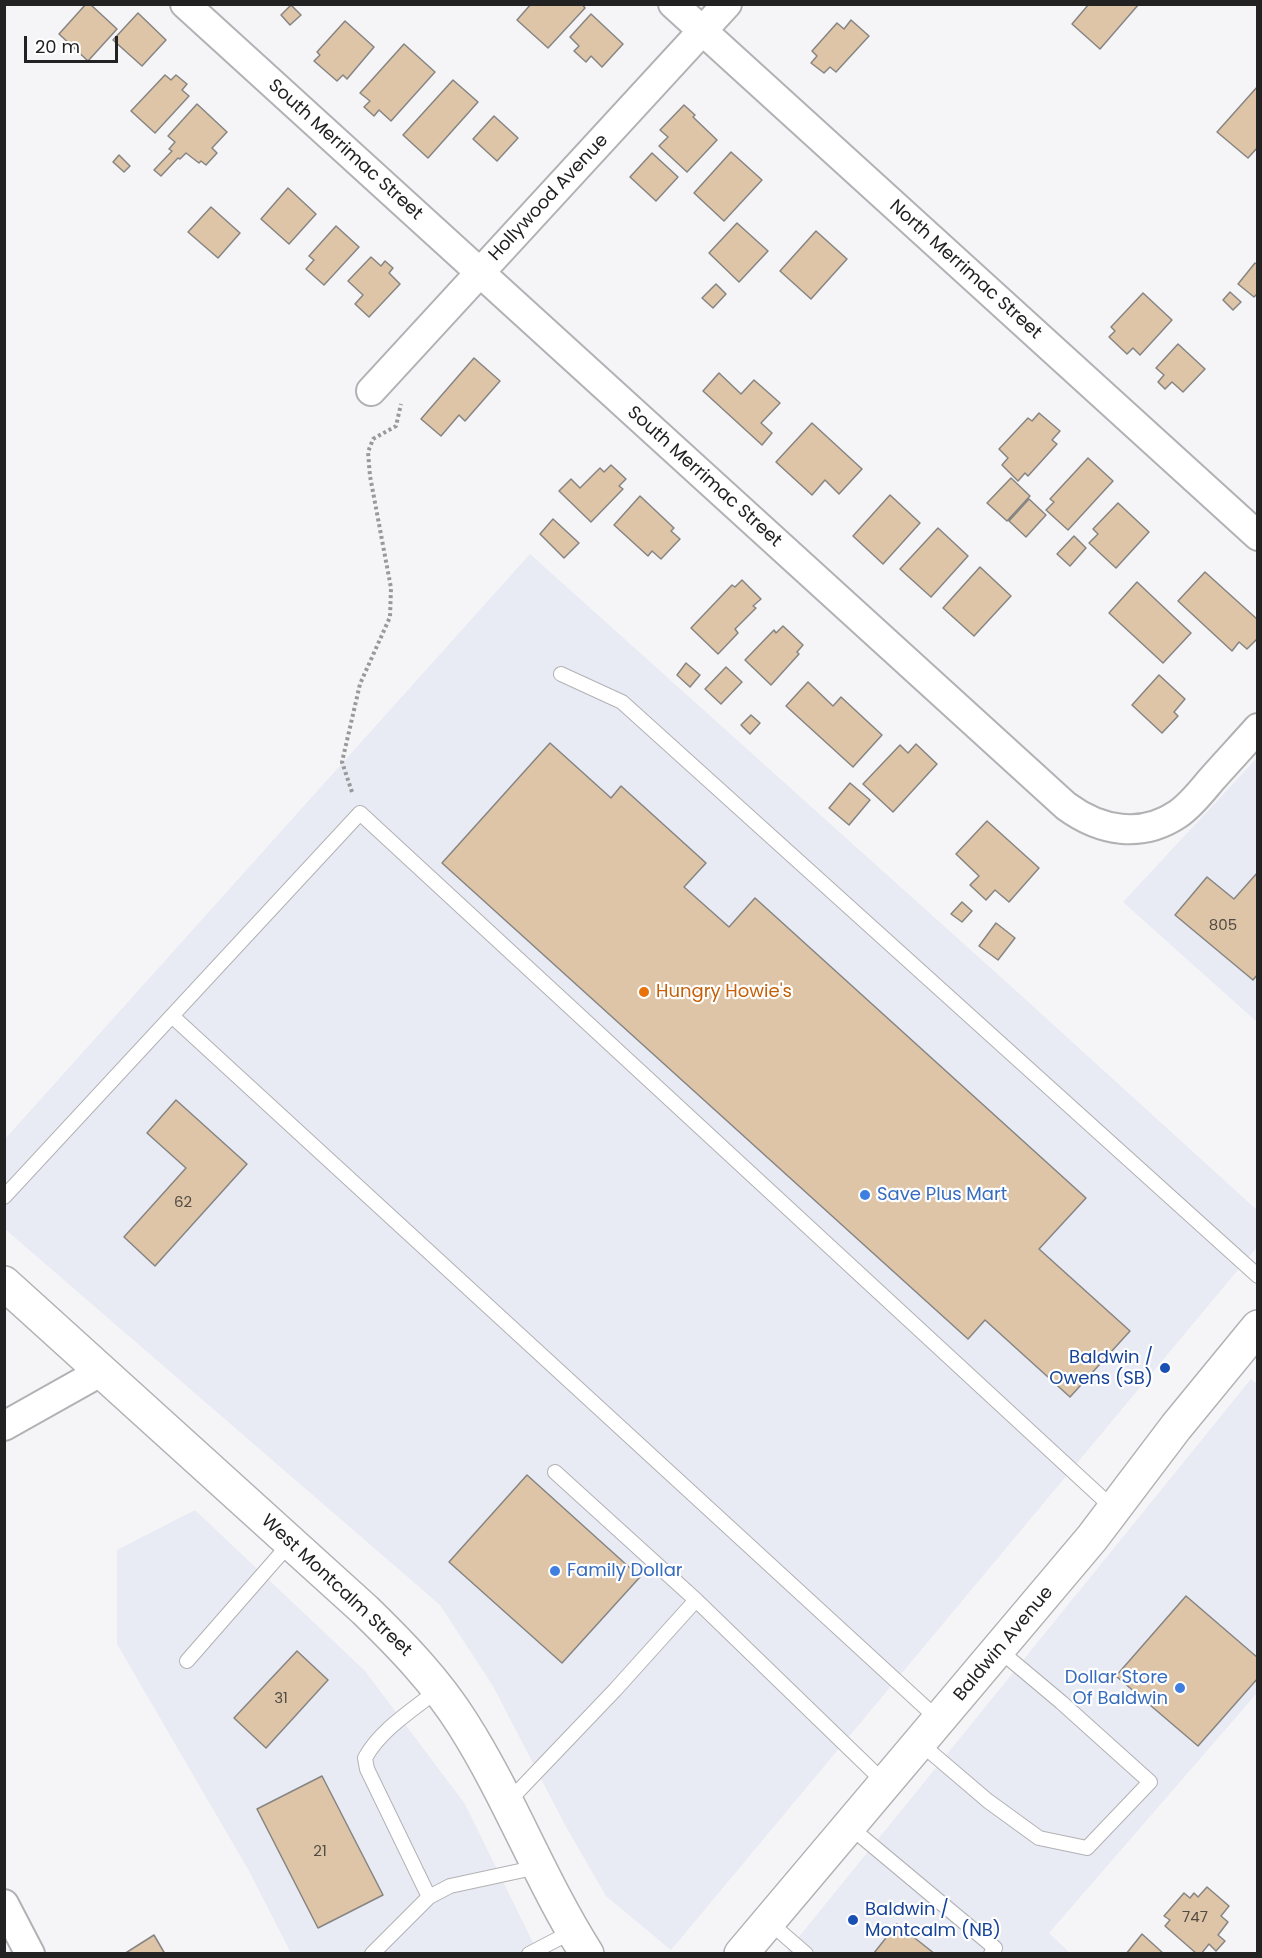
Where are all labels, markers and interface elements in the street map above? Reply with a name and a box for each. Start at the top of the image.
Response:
scale bar [27,24,122,62]
text: 20 m [35,34,80,59]
street label: South Merrimac Street [263,75,427,225]
street label: Hollywood Avenue [485,130,613,266]
street label: North Merrimac Street [884,196,1046,344]
street label: South Merrimac Street [622,402,786,552]
house number: 805 [1209,917,1237,935]
place label: Hungry Howie's [656,981,792,1003]
marker: Hungry Howie's [637,985,651,999]
place label: Save Plus Mart [877,1184,1007,1206]
marker: Save Plus Mart [858,1188,872,1202]
house number: 62 [174,1194,192,1212]
place label: Baldwin / Owens (SB) [1049,1347,1153,1390]
marker: Baldwin / Owens (SB) [1158,1361,1172,1375]
street label: West Montcalm Street [256,1511,416,1661]
place label: Family Dollar [567,1560,683,1582]
marker: Family Dollar [548,1564,562,1578]
street label: Baldwin Avenue [950,1582,1058,1706]
place label: Dollar Store Of Baldwin [1065,1667,1168,1710]
marker: Dollar Store Of Baldwin [1173,1681,1187,1695]
house number: 31 [274,1690,288,1708]
house number: 21 [313,1843,327,1861]
place label: Baldwin / Montcalm (NB) [865,1899,1001,1942]
house number: 747 [1182,1909,1208,1927]
marker: Baldwin / Montcalm (NB) [846,1913,860,1927]

